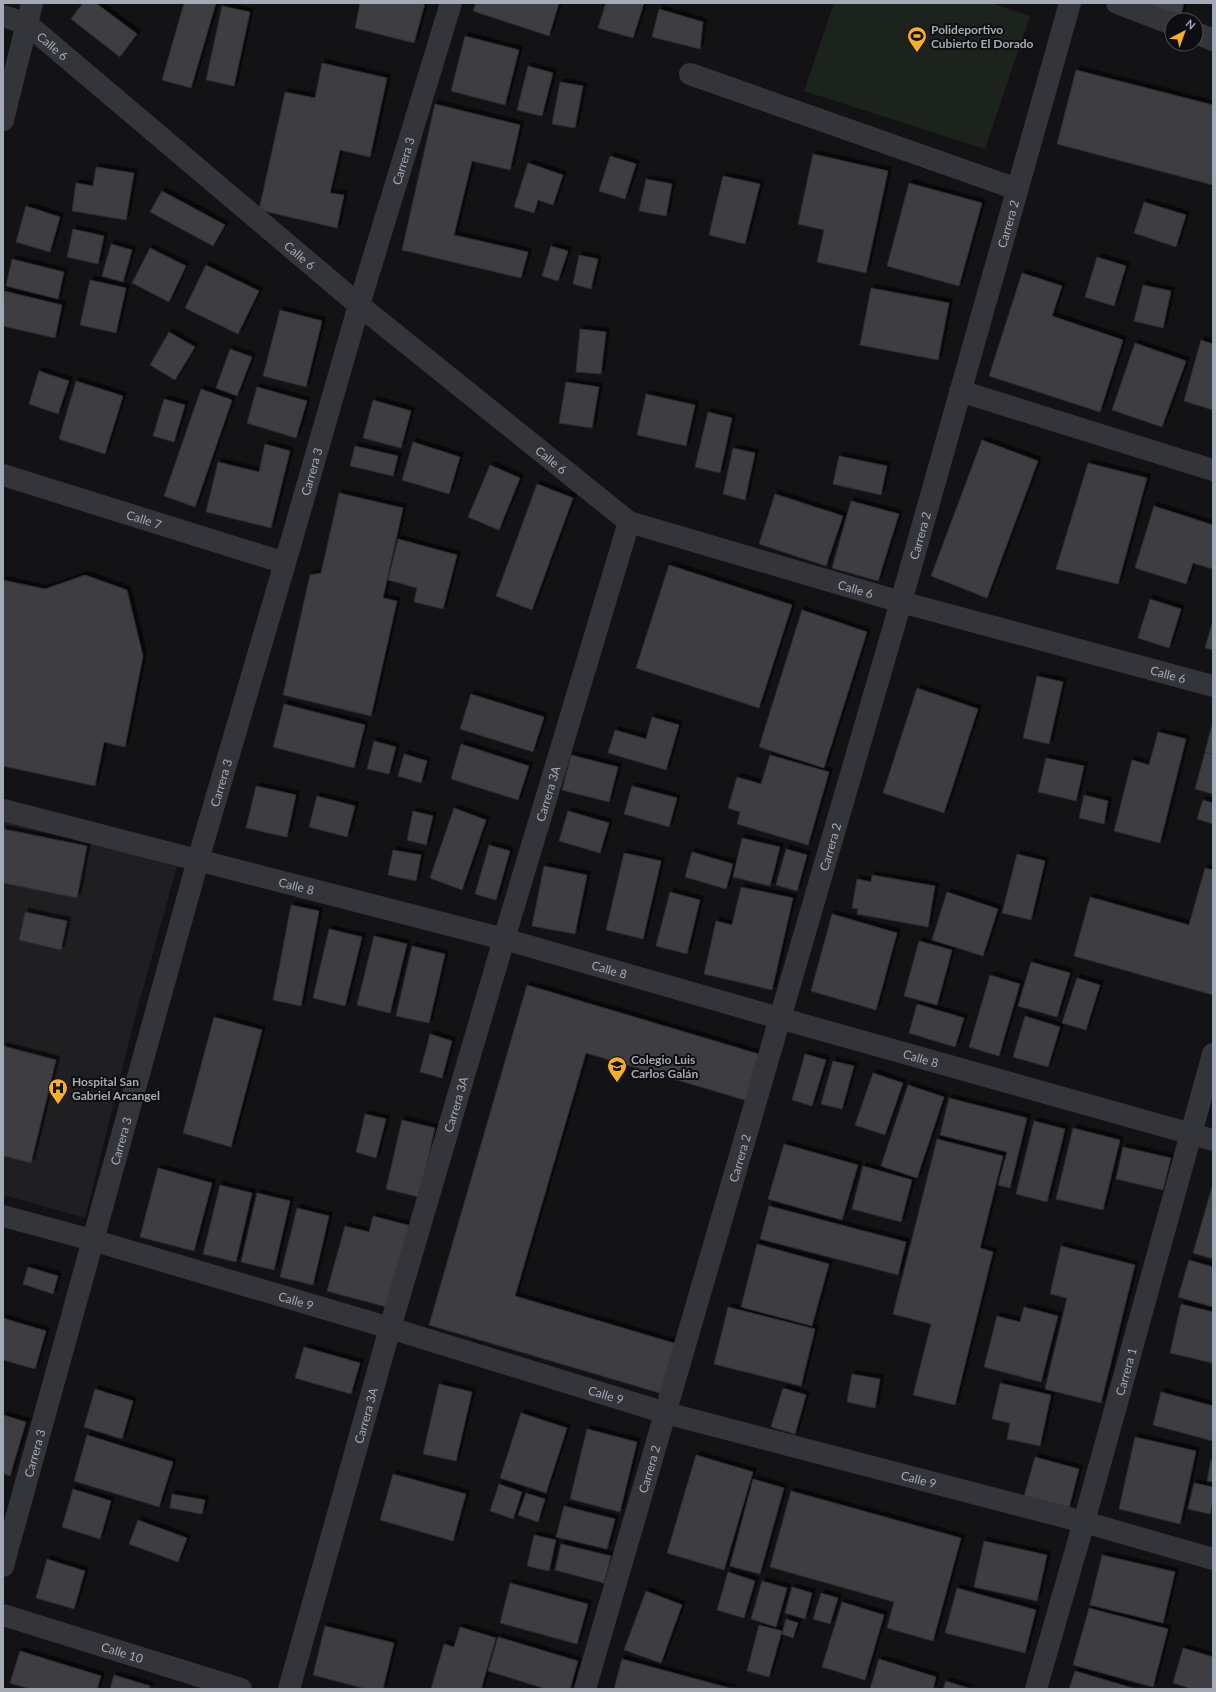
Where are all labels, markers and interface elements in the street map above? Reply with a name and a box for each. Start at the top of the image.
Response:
north arrow [1164,12,1204,52]
text: N [1183,16,1198,32]
place label: Polideportivo Cubierto El Dorado [931,22,1034,51]
sports icon: Polideportivo Cubierto El Dorado [906,25,928,53]
street label: Calle 6 [34,28,71,63]
street label: Carrera 3 [389,135,417,187]
street label: Carrera 2 [994,198,1022,249]
street label: Calle 6 [281,238,319,272]
street label: Calle 6 [533,442,570,477]
street label: Carrera 3 [297,446,325,497]
street label: Calle 7 [125,507,164,532]
street label: Carrera 2 [906,510,934,561]
street label: Calle 6 [836,576,875,601]
street label: Calle 6 [1149,662,1188,686]
street label: Carrera 3 [207,757,235,808]
street label: Carrera 3A [532,763,563,823]
street label: Carrera 2 [816,821,844,873]
street label: Calle 8 [277,874,316,897]
street label: Calle 8 [590,957,629,981]
street label: Calle 8 [902,1046,940,1070]
place label: Colegio Luis Carlos Galán [631,1052,698,1081]
school or university icon: Colegio Luis Carlos Galán [606,1055,628,1083]
place label: Hospital San Gabriel Arcangel [72,1074,160,1103]
street label: Carrera 3A [440,1074,471,1134]
hospital icon: Hospital San Gabriel Arcangel [47,1077,69,1105]
street label: Carrera 3 [107,1115,134,1167]
street label: Carrera 2 [725,1132,753,1184]
street label: Calle 9 [277,1288,316,1313]
street label: Carrera 1 [1112,1346,1139,1397]
street label: Calle 9 [587,1382,626,1407]
street label: Carrera 3A [351,1385,381,1445]
street label: Carrera 3 [20,1428,48,1479]
street label: Carrera 2 [635,1443,663,1495]
street label: Calle 9 [900,1467,938,1491]
street label: Calle 10 [100,1639,145,1666]

